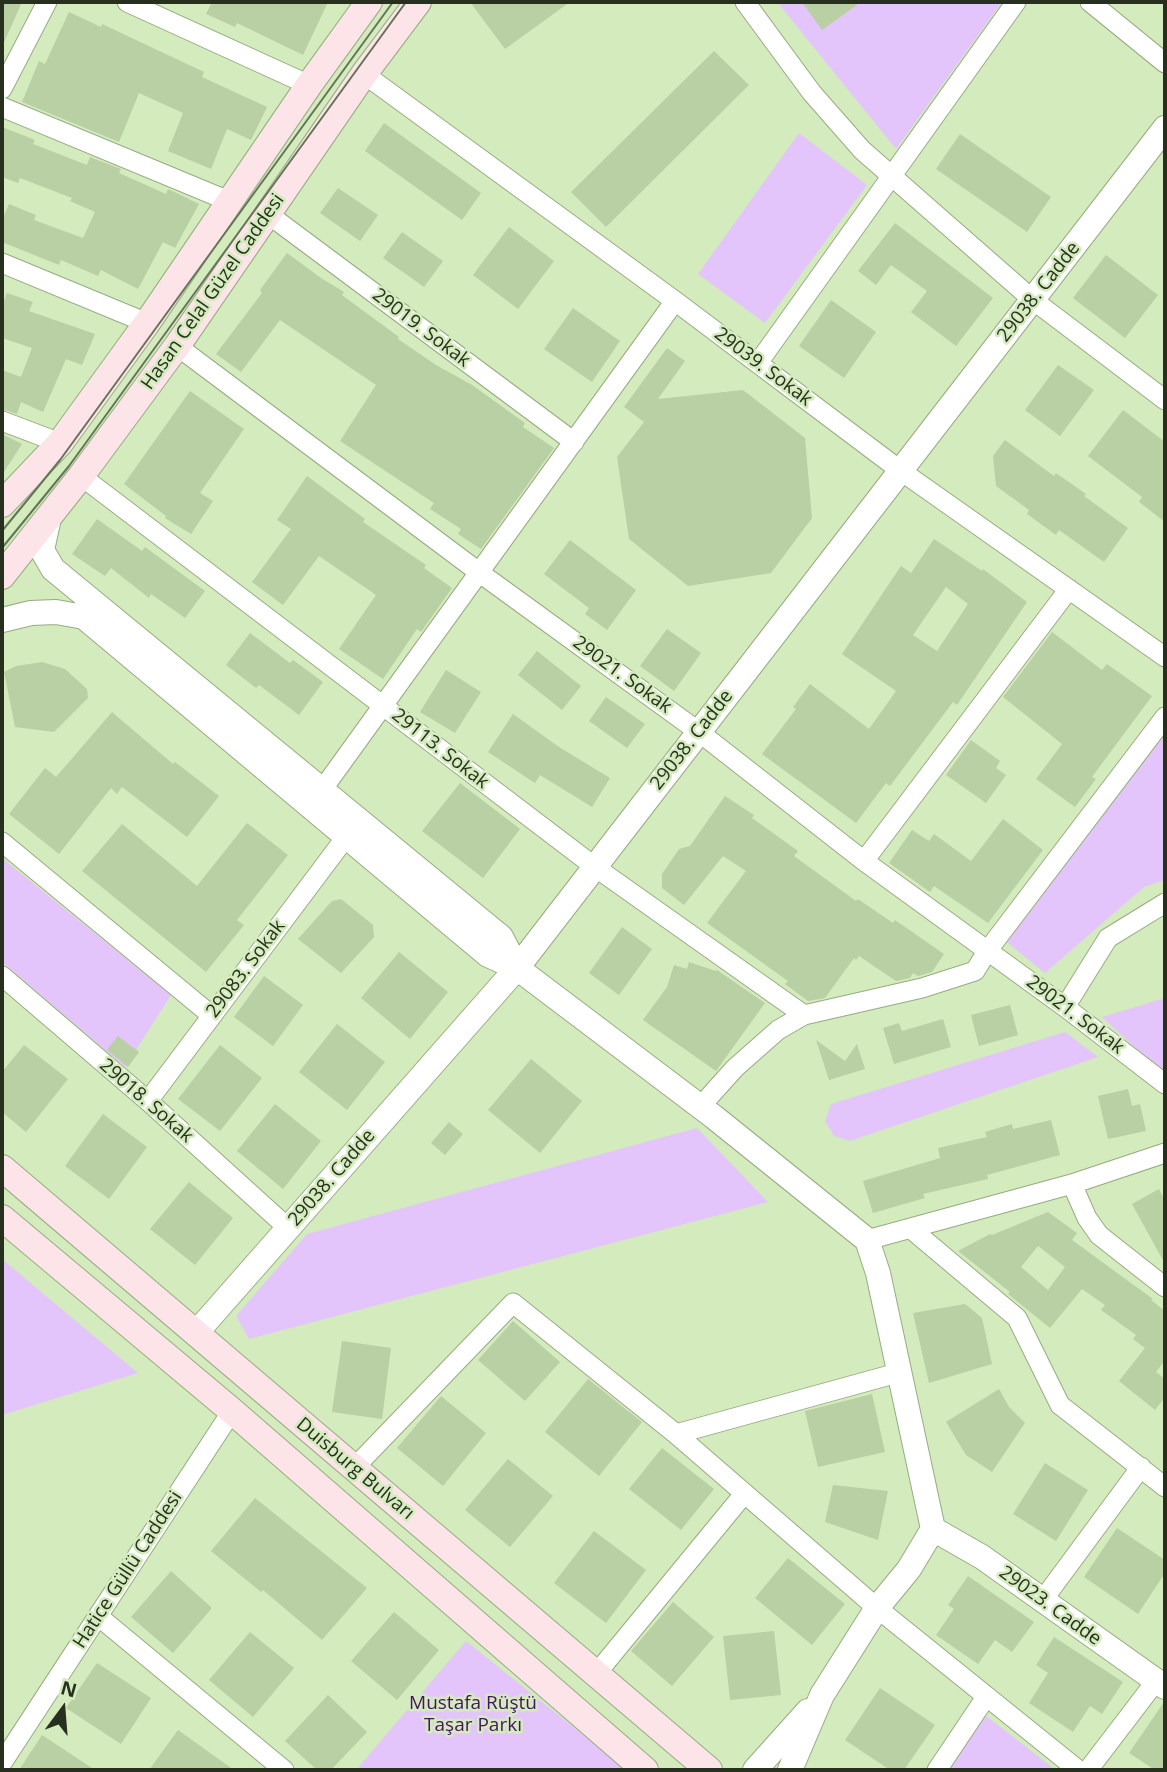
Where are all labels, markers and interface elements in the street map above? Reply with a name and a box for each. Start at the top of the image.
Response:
street label: Hasan Celal Güzel Caddesi [137,190,289,394]
street label: 29038. Cadde [993,237,1085,347]
street label: 29019. Sokak [368,284,474,372]
street label: 29039. Sokak [710,323,816,411]
street label: 29021. Sokak [568,632,676,718]
street label: 29038. Cadde [646,685,738,795]
street label: 29113. Sokak [387,704,493,794]
street label: 29083. Sokak [202,916,290,1022]
street label: 29021. Sokak [1022,971,1128,1059]
street label: 29018. Sokak [95,1054,197,1148]
street label: 29038. Cadde [284,1125,380,1231]
street label: Duisburg Bulvarı [291,1413,419,1525]
street label: Hatice Güllü Caddesi [69,1487,187,1653]
street label: 29023. Cadde [994,1561,1106,1651]
north arrow [28,1674,98,1744]
text: N [58,1674,80,1703]
park label: Mustafa Rüştü Taşar Parkı [409,1693,537,1737]

